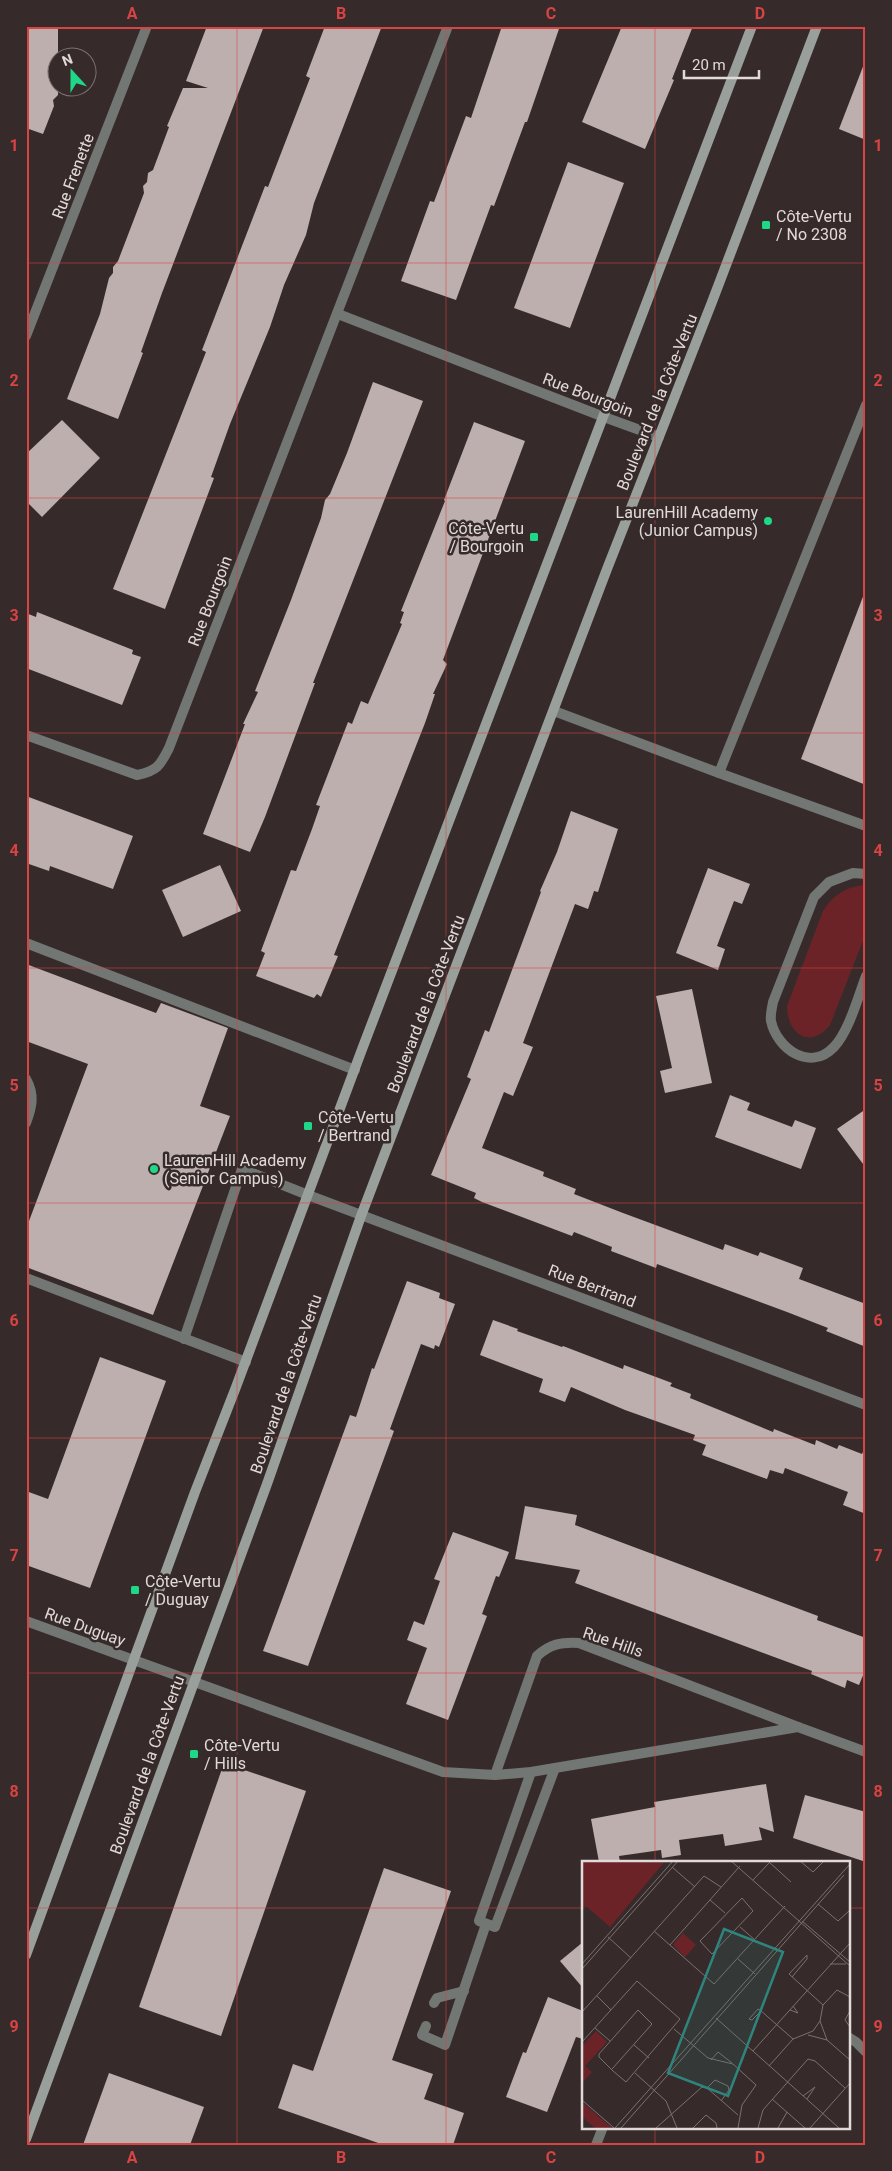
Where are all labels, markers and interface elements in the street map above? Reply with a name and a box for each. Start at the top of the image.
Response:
text: A [127,4,138,23]
text: B [336,4,346,23]
text: C [546,4,556,23]
text: D [755,4,765,23]
north arrow [48,48,98,98]
scale bar [684,48,760,80]
text: N [60,51,75,69]
text: 20 m [692,56,726,74]
street label: Rue Frenette [48,131,98,221]
text: 1 [9,136,19,155]
text: 1 [873,136,883,155]
place label: Côte-Vertu / No 2308 [776,207,852,244]
marker: Côte-Vertu / No 2308 [760,219,772,231]
street label: Boulevard de la Côte-Vertu [613,311,701,493]
street label: Rue Bourgoin [540,369,636,421]
text: 2 [9,371,19,390]
text: 2 [873,371,883,390]
place label: LaurenHill Academy (Junior Campus) [616,503,758,540]
marker: LaurenHill Academy (Junior Campus) [762,515,774,527]
place label: Côte-Vertu / Bourgoin [448,519,524,556]
marker: Côte-Vertu / Bourgoin [528,531,540,543]
street label: Rue Bourgoin [184,553,236,649]
text: 3 [9,606,19,625]
text: 3 [873,606,883,625]
text: 4 [9,841,19,860]
text: 4 [873,841,883,860]
street label: Boulevard de la Côte-Vertu [383,913,469,1095]
text: 5 [9,1076,19,1095]
text: 5 [873,1076,883,1095]
place label: Côte-Vertu / Bertrand [318,1108,394,1145]
marker: Côte-Vertu / Bertrand [302,1120,314,1132]
place label: LaurenHill Academy (Senior Campus) [164,1151,307,1188]
marker: LaurenHill Academy (Senior Campus) [148,1163,160,1175]
street label: Rue Bertrand [546,1261,638,1311]
street label: Boulevard de la Côte-Vertu [246,1292,326,1476]
text: 6 [9,1311,19,1330]
text: 6 [873,1311,883,1330]
text: 7 [9,1546,19,1565]
text: 7 [873,1546,883,1565]
place label: Côte-Vertu / Duguay [145,1572,221,1609]
marker: Côte-Vertu / Duguay [129,1584,141,1596]
street label: Rue Duguay [42,1604,128,1651]
street label: Rue Hills [580,1623,646,1661]
street label: Boulevard de la Côte-Vertu [106,1673,188,1857]
place label: Côte-Vertu / Hills [204,1736,280,1773]
marker: Côte-Vertu / Hills [188,1748,200,1760]
text: 8 [9,1782,19,1801]
text: 8 [873,1782,883,1801]
inset map [582,1861,850,2128]
text: 9 [9,2017,19,2036]
text: 9 [873,2017,883,2036]
text: A [127,2148,138,2167]
text: B [336,2148,346,2167]
text: C [546,2148,556,2167]
text: D [755,2148,765,2167]

